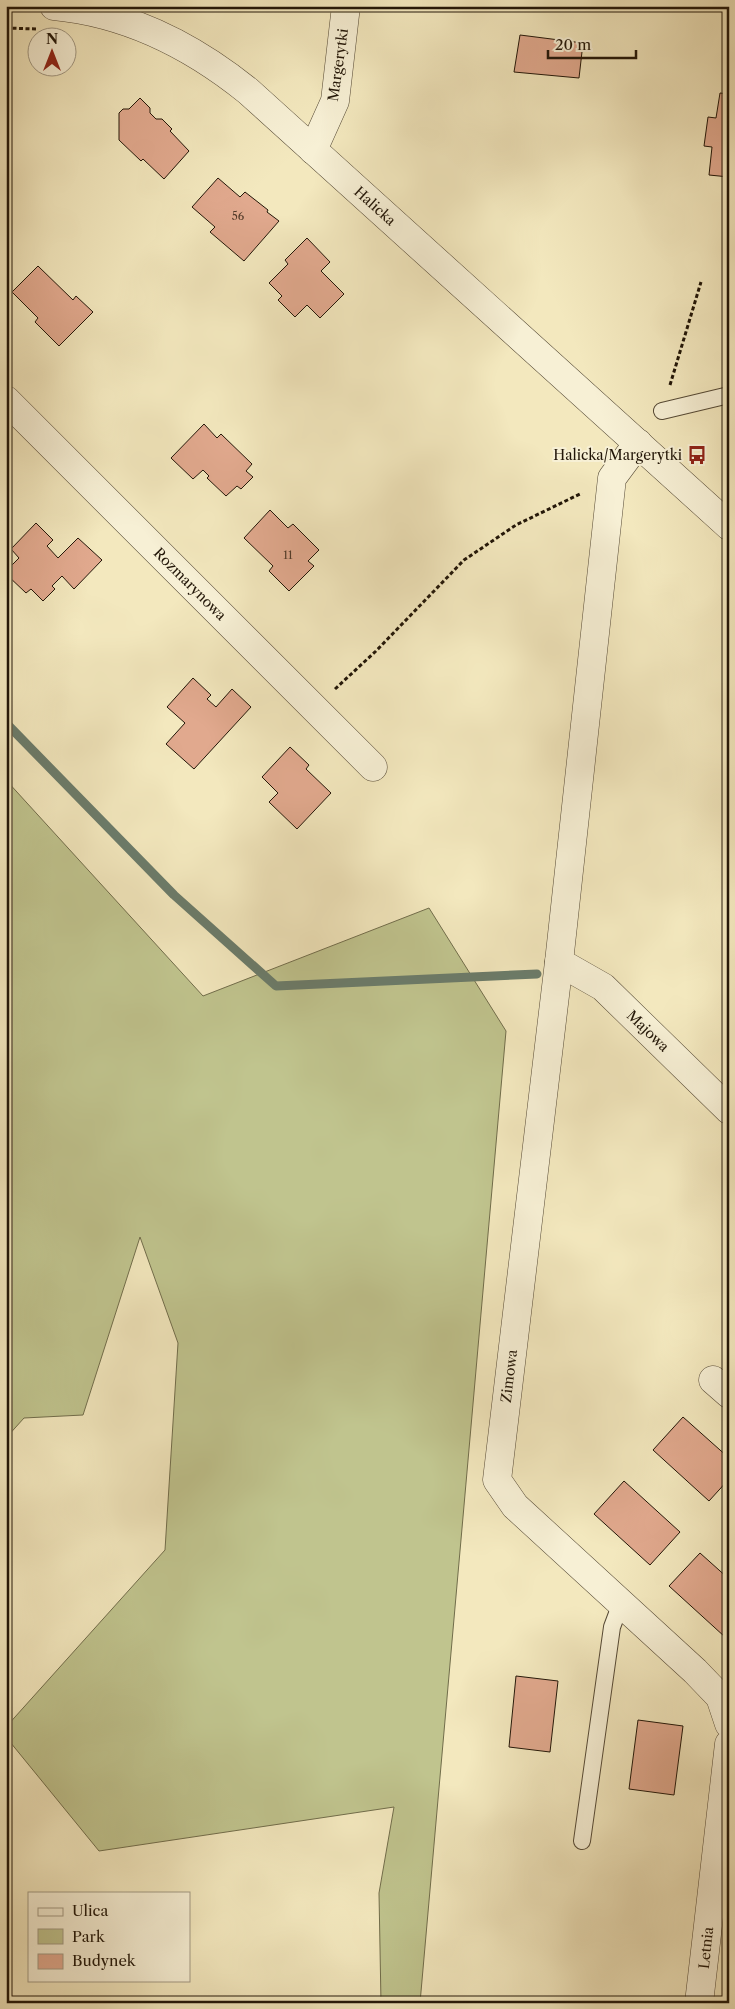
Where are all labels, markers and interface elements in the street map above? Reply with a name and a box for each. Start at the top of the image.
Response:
street label: Margerytki [324,27,352,103]
north arrow [28,28,78,78]
scale bar [548,28,635,60]
text: N [46,30,58,48]
text: 20 m [555,35,591,54]
street label: Halicka [350,183,400,230]
house number: 56 [232,209,245,223]
bus stop icon: Halicka/Margerytki [686,444,708,466]
place label: Halicka/Margerytki [553,446,682,464]
street label: Rozmarynowa [150,544,231,625]
house number: 11 [283,548,293,562]
street label: Majowa [623,1006,673,1056]
street label: Zimowa [497,1348,521,1404]
legend [28,1892,190,1982]
text: Ulica [72,1901,108,1920]
street label: Letnia [695,1925,717,1970]
text: Park [72,1927,106,1946]
text: Budynek [72,1951,137,1970]

